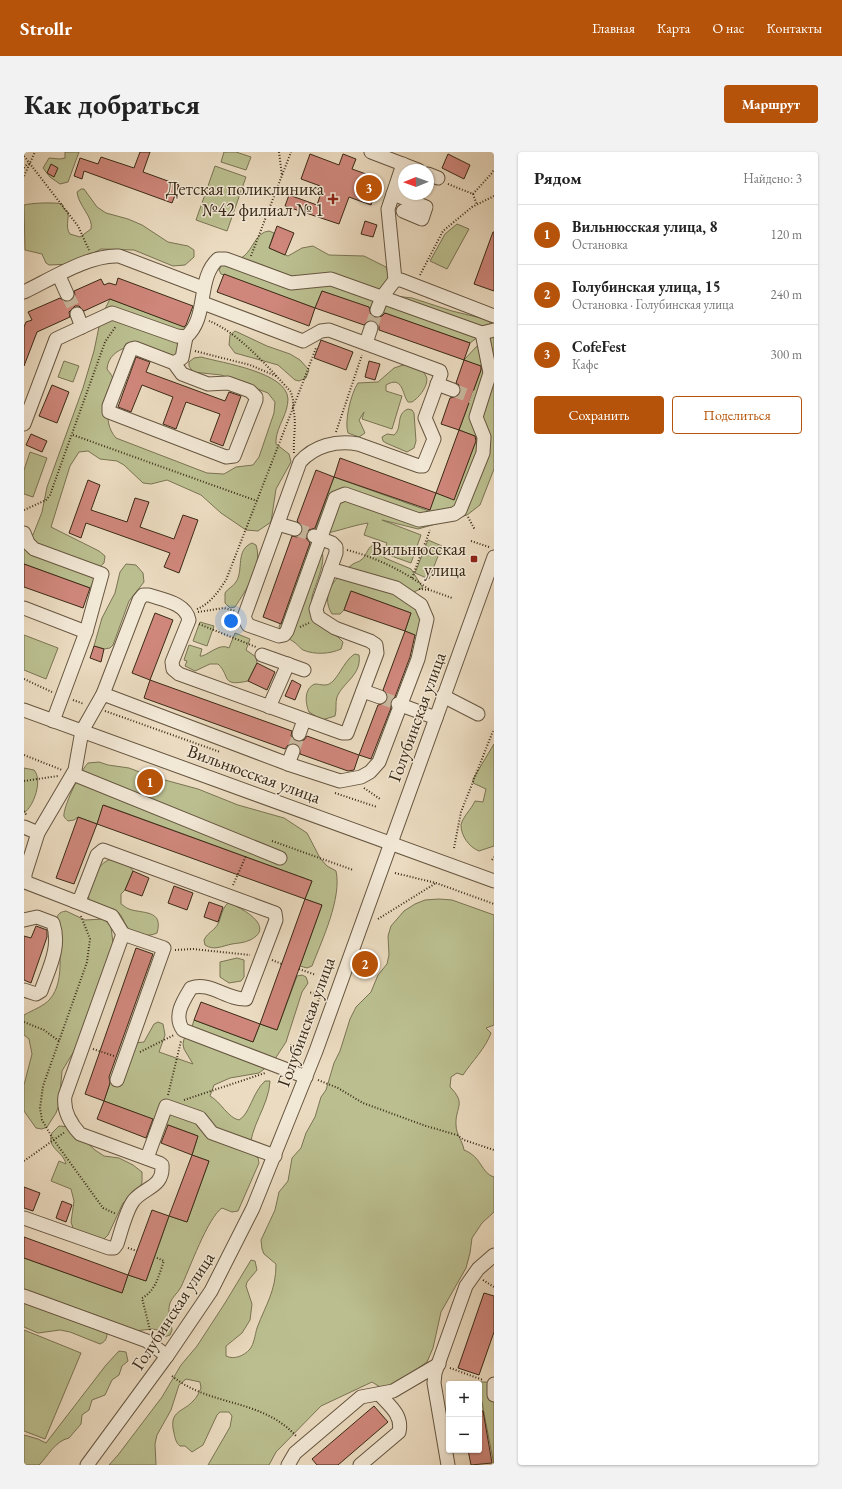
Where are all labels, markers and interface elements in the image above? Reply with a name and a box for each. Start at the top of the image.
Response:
text: Strollr [20,16,72,41]
text: Главная [592,19,635,37]
text: Карта [657,19,690,37]
text: О нас [712,19,744,37]
text: Контакты [766,19,822,37]
button: Маршрут [724,85,818,123]
text: Как добраться [24,86,200,122]
north arrow [398,164,434,200]
text: Рядом [534,167,582,189]
text: Найдено: 3 [743,170,802,187]
pin: 3 [356,173,382,203]
place label: Детская поликлиника №42 филиал № 1 [166,177,325,221]
marker: Детская поликлиника №42 филиал № 1 [327,193,339,205]
text: Вильнюсская улица, 8 [572,217,718,236]
text: 1 [544,226,550,243]
text: 120 m [771,226,802,243]
text: Остановка [572,236,628,253]
text: Голубинская улица, 15 [572,277,721,296]
text: 2 [544,286,550,303]
text: 240 m [771,286,802,303]
text: Остановка · Голубинская улица [572,296,734,313]
text: CofeFest [572,337,626,356]
text: 3 [544,346,550,363]
text: 300 m [771,346,802,363]
text: Кафе [572,356,598,373]
button: Сохранить [534,396,664,434]
button: Поделиться [672,396,802,434]
place label: Вильнюсская улица [371,537,467,581]
marker: Вильнюсская улица [469,554,479,564]
your location [221,611,241,631]
street label: Голубинская улица [382,648,451,785]
street label: Вильнюсская улица [184,739,325,809]
pin: 1 [137,767,163,797]
pin: 2 [352,949,378,979]
street label: Голубинская улица [271,953,340,1090]
street label: Голубинская улица [126,1247,220,1374]
map controls [446,1381,482,1453]
button: + [446,1381,482,1417]
button: − [446,1417,482,1453]

